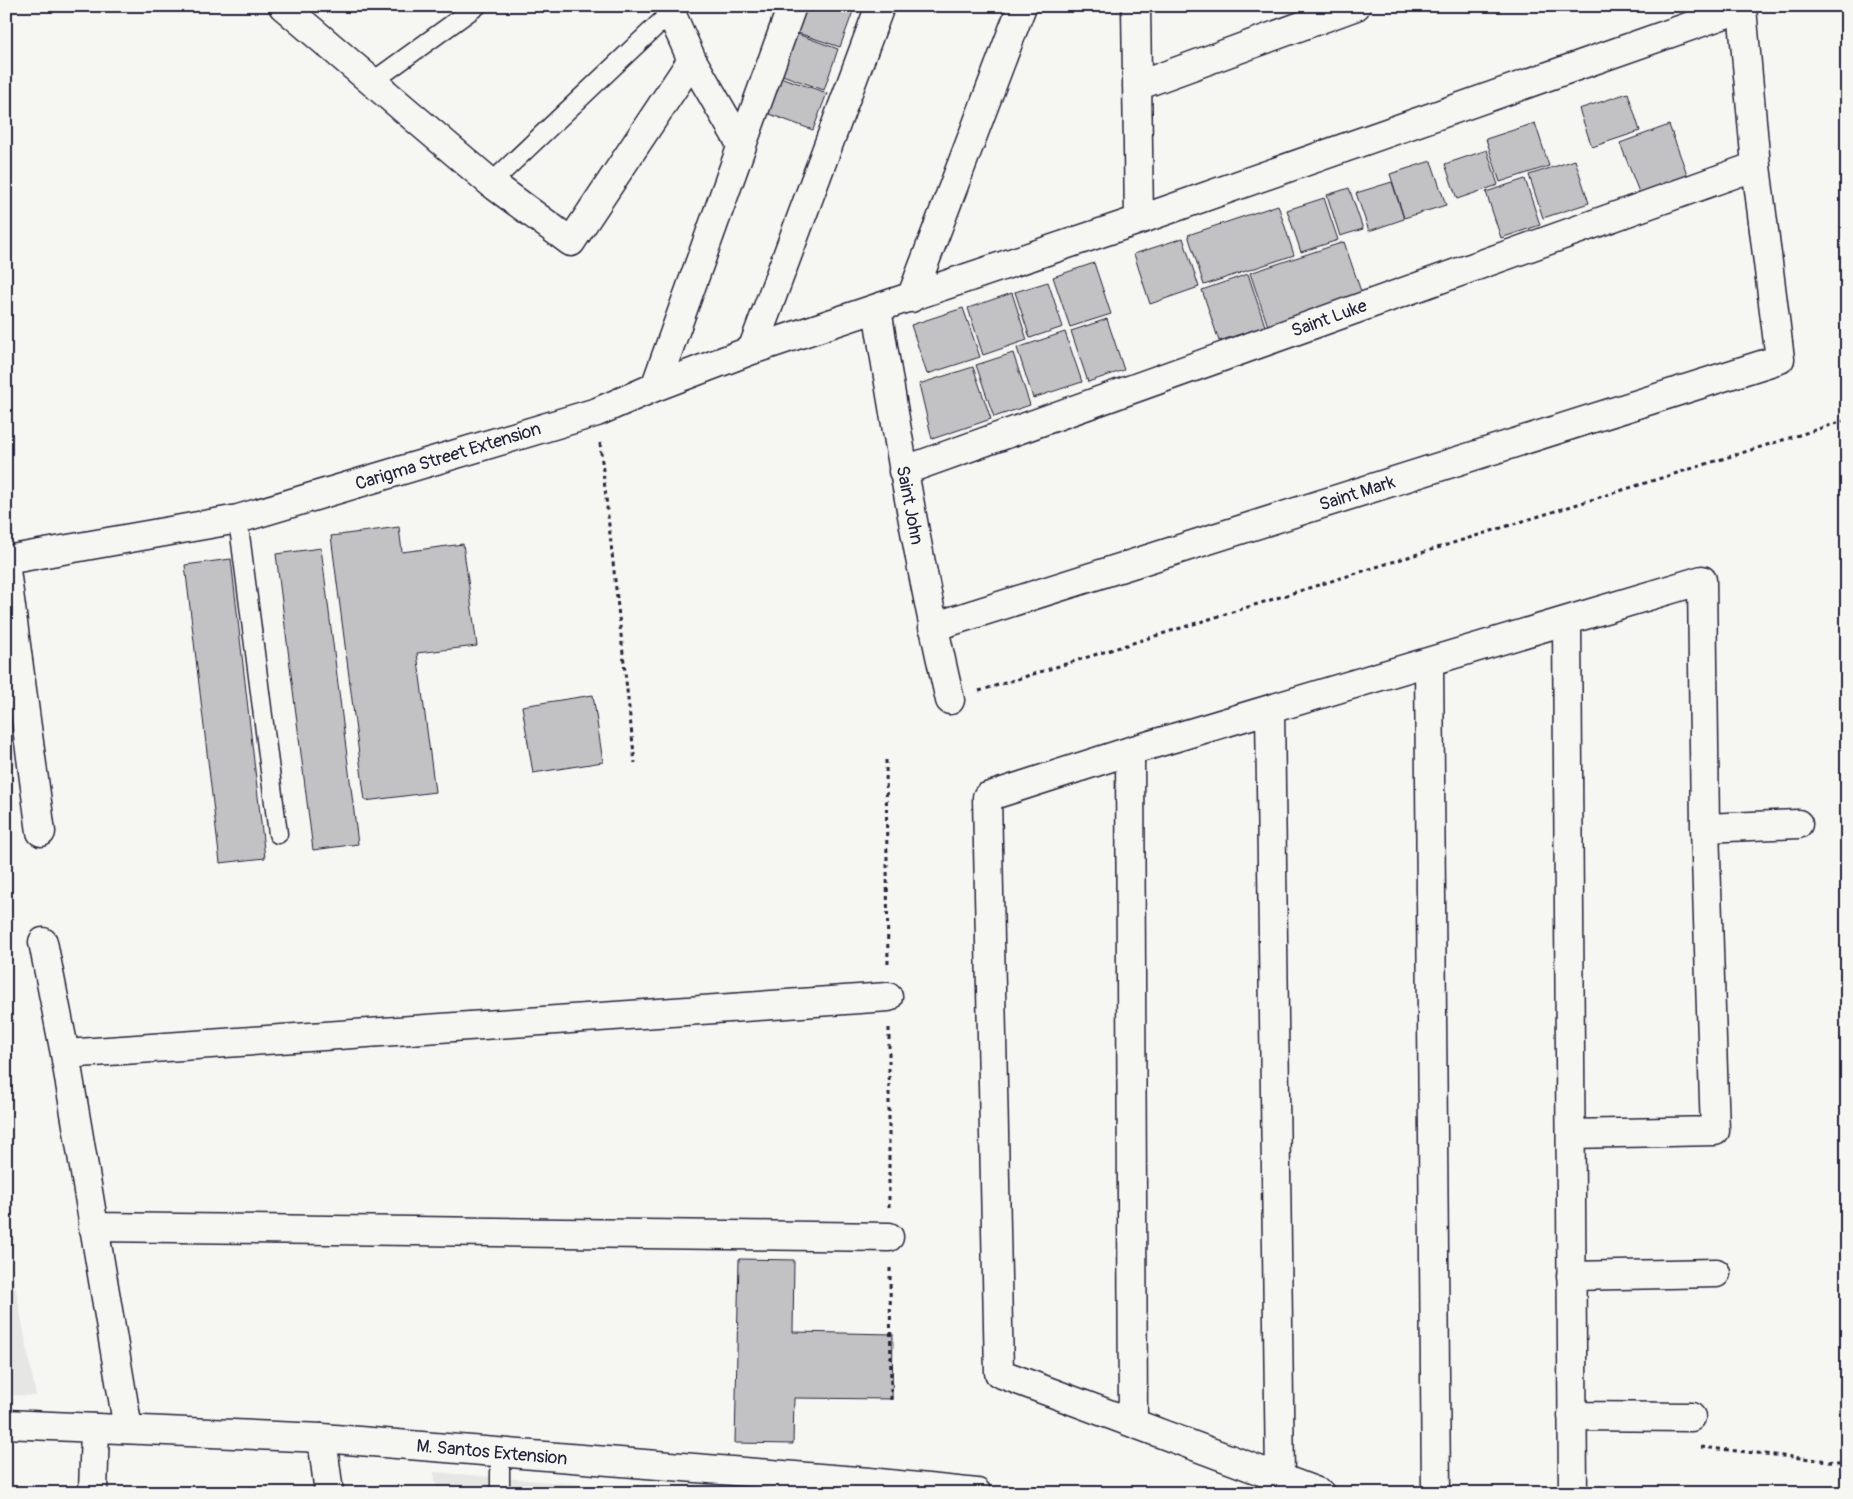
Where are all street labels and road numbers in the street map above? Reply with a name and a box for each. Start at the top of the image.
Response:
street label: Saint Luke [1288,294,1370,343]
street label: Carigma Street Extension [352,417,544,496]
street label: Saint John [891,464,928,547]
street label: Saint Mark [1316,470,1398,517]
street label: M. Santos Extension [416,1434,568,1471]

